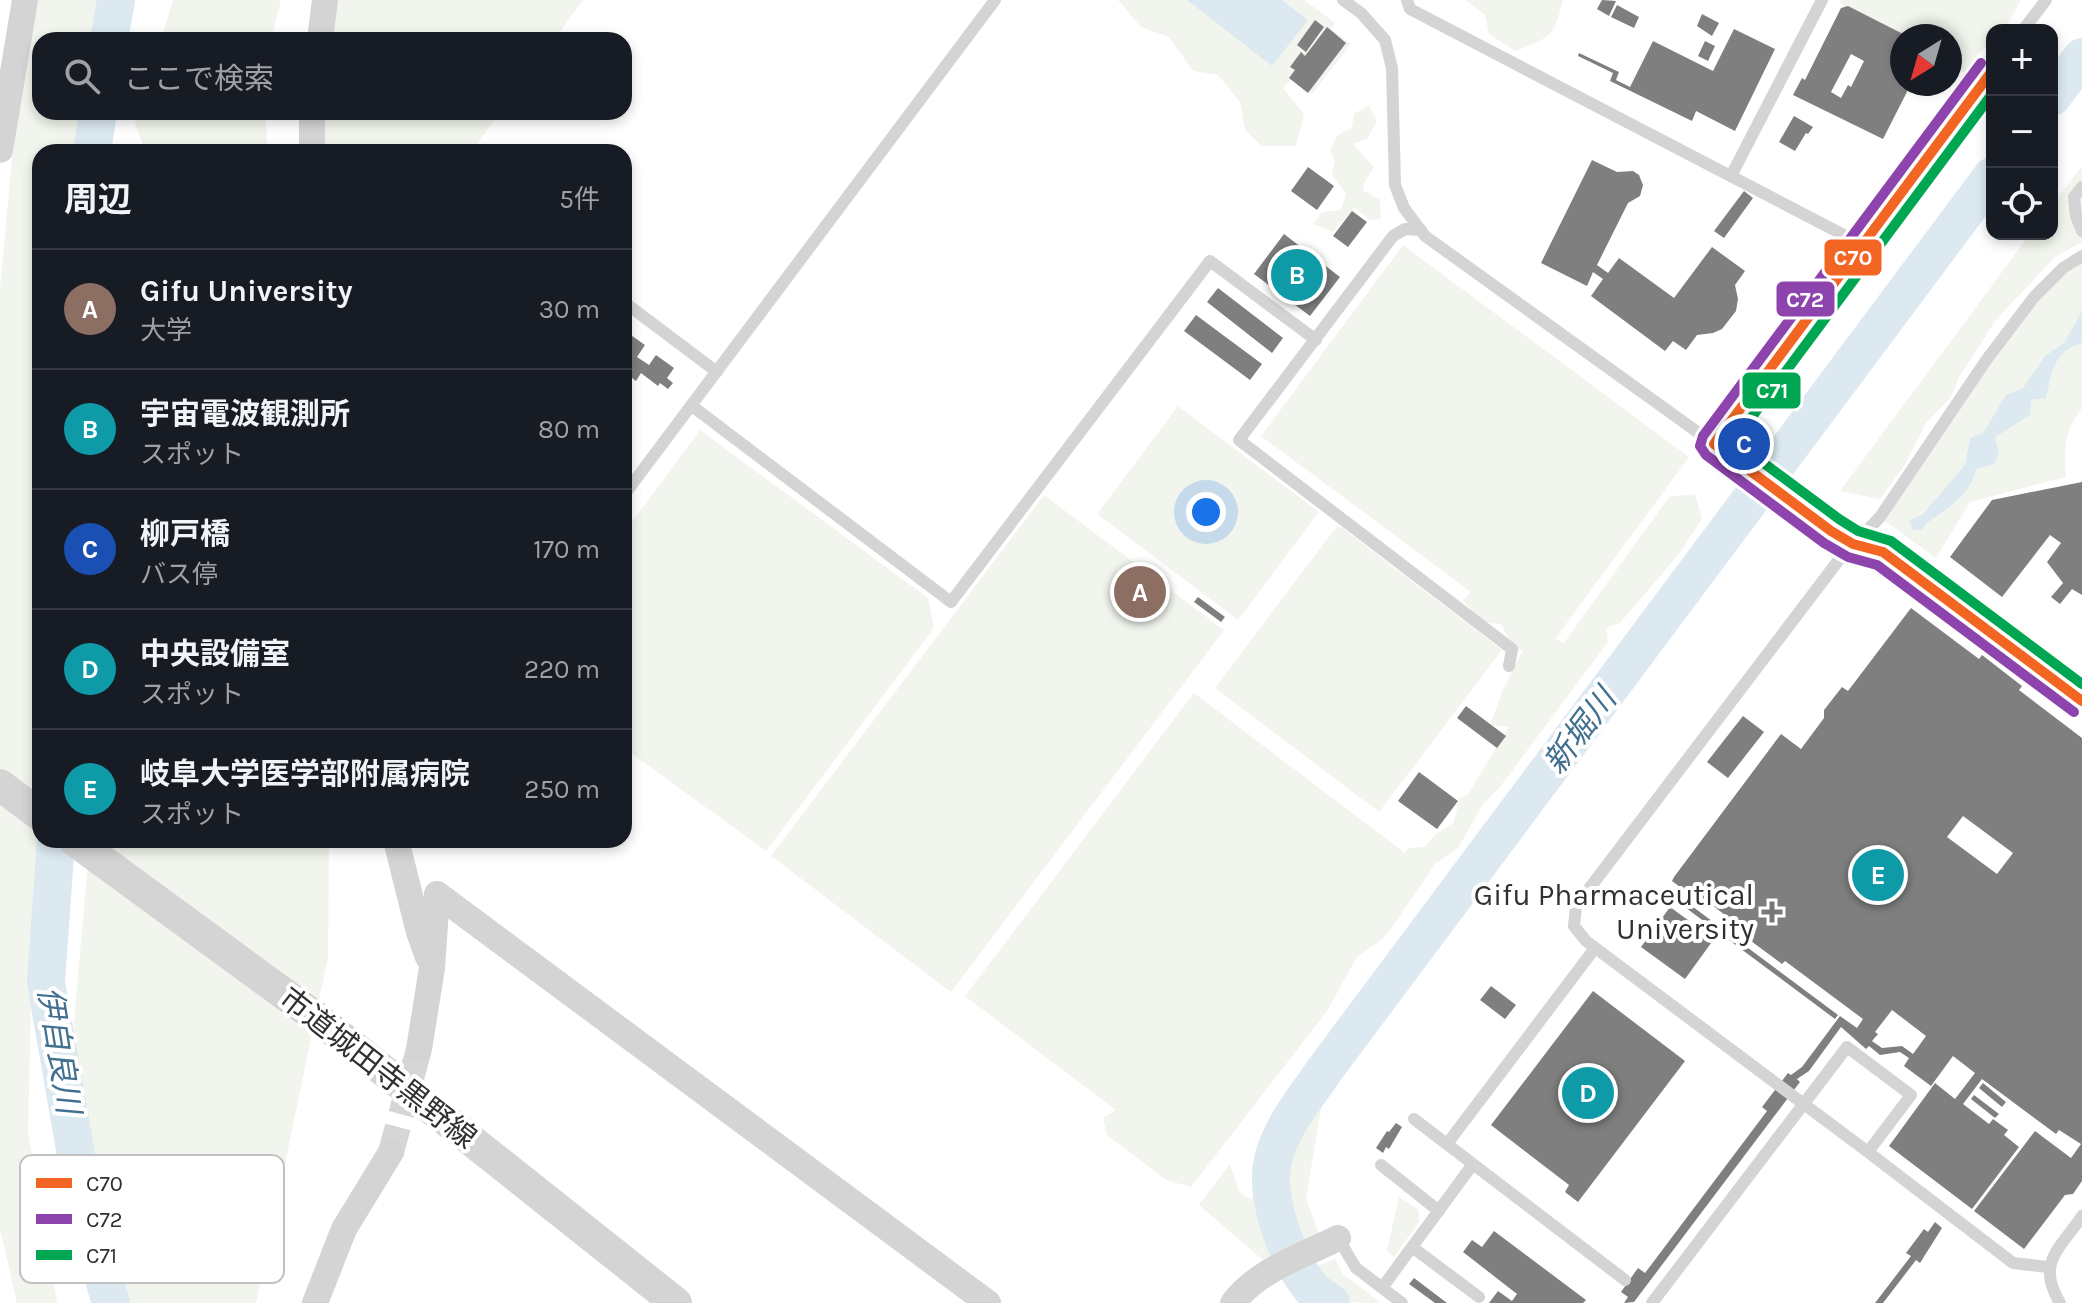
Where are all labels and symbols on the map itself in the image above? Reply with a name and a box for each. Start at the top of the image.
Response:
north arrow [1890,24,1962,96]
line badge: C70 [1823,238,1883,277]
pin: B [1271,245,1323,305]
text: C70 [1834,245,1872,271]
line badge: C72 [1775,280,1836,318]
text: C72 [1786,287,1824,313]
line badge: C71 [1741,371,1802,410]
text: C71 [1756,378,1788,404]
pin: C [1718,414,1770,474]
your location [1186,492,1226,532]
pin: A [1114,562,1166,622]
water label: 新堀川 [1536,679,1625,780]
pin: E [1852,845,1904,905]
place label: Gifu Pharmaceutical University [1474,877,1754,947]
marker: Gifu Pharmaceutical University [1761,901,1783,923]
street label: 市道城田寺黒野線 [272,980,484,1156]
water label: 伊自良川 [31,984,88,1119]
pin: D [1562,1063,1614,1123]
legend [20,1155,284,1283]
text: C70 [86,1171,123,1197]
text: C72 [86,1207,123,1233]
text: C71 [86,1243,117,1269]

